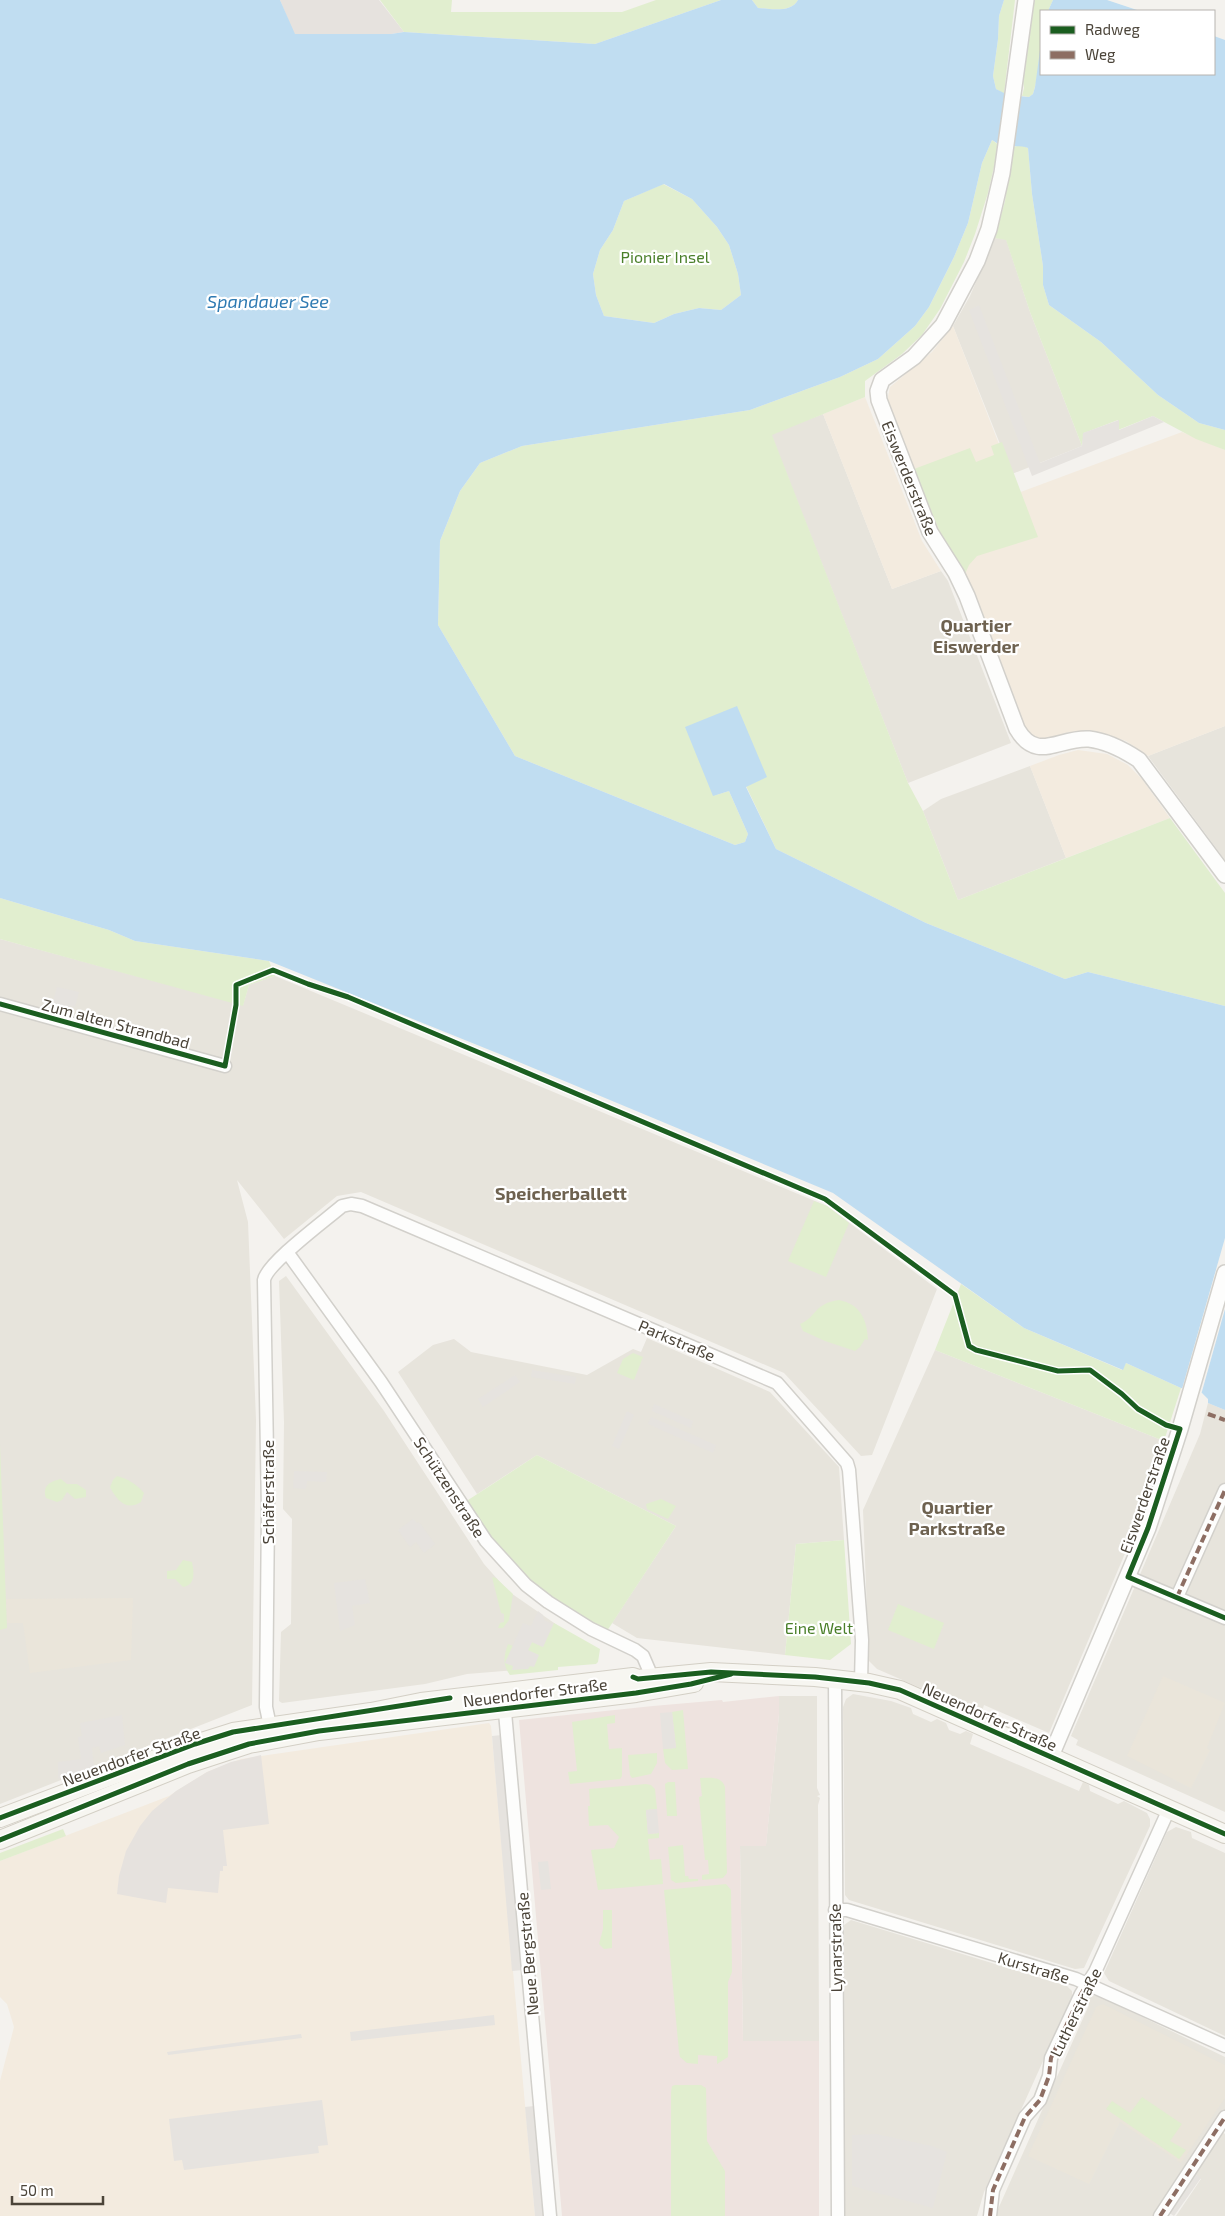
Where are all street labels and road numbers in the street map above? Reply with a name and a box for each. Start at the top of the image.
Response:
street label: Eiswerderstraße [878,418,942,538]
street label: Zum alten Strandbad [40,994,192,1052]
street label: Parkstraße [636,1315,718,1365]
street label: Schützenstraße [410,1433,490,1541]
street label: Eiswerderstraße [1115,1434,1173,1556]
street label: Schäferstraße [258,1440,277,1544]
street label: Neuendorfer Straße [462,1674,608,1710]
street label: Neuendorfer Straße [920,1678,1060,1754]
street label: Neuendorfer Straße [59,1722,203,1790]
street label: Neue Bergstraße [512,1892,542,2016]
street label: Lynarstraße [825,1903,845,1993]
street label: Kurstraße [996,1947,1072,1987]
street label: Lutherstraße [1045,1964,1105,2060]

